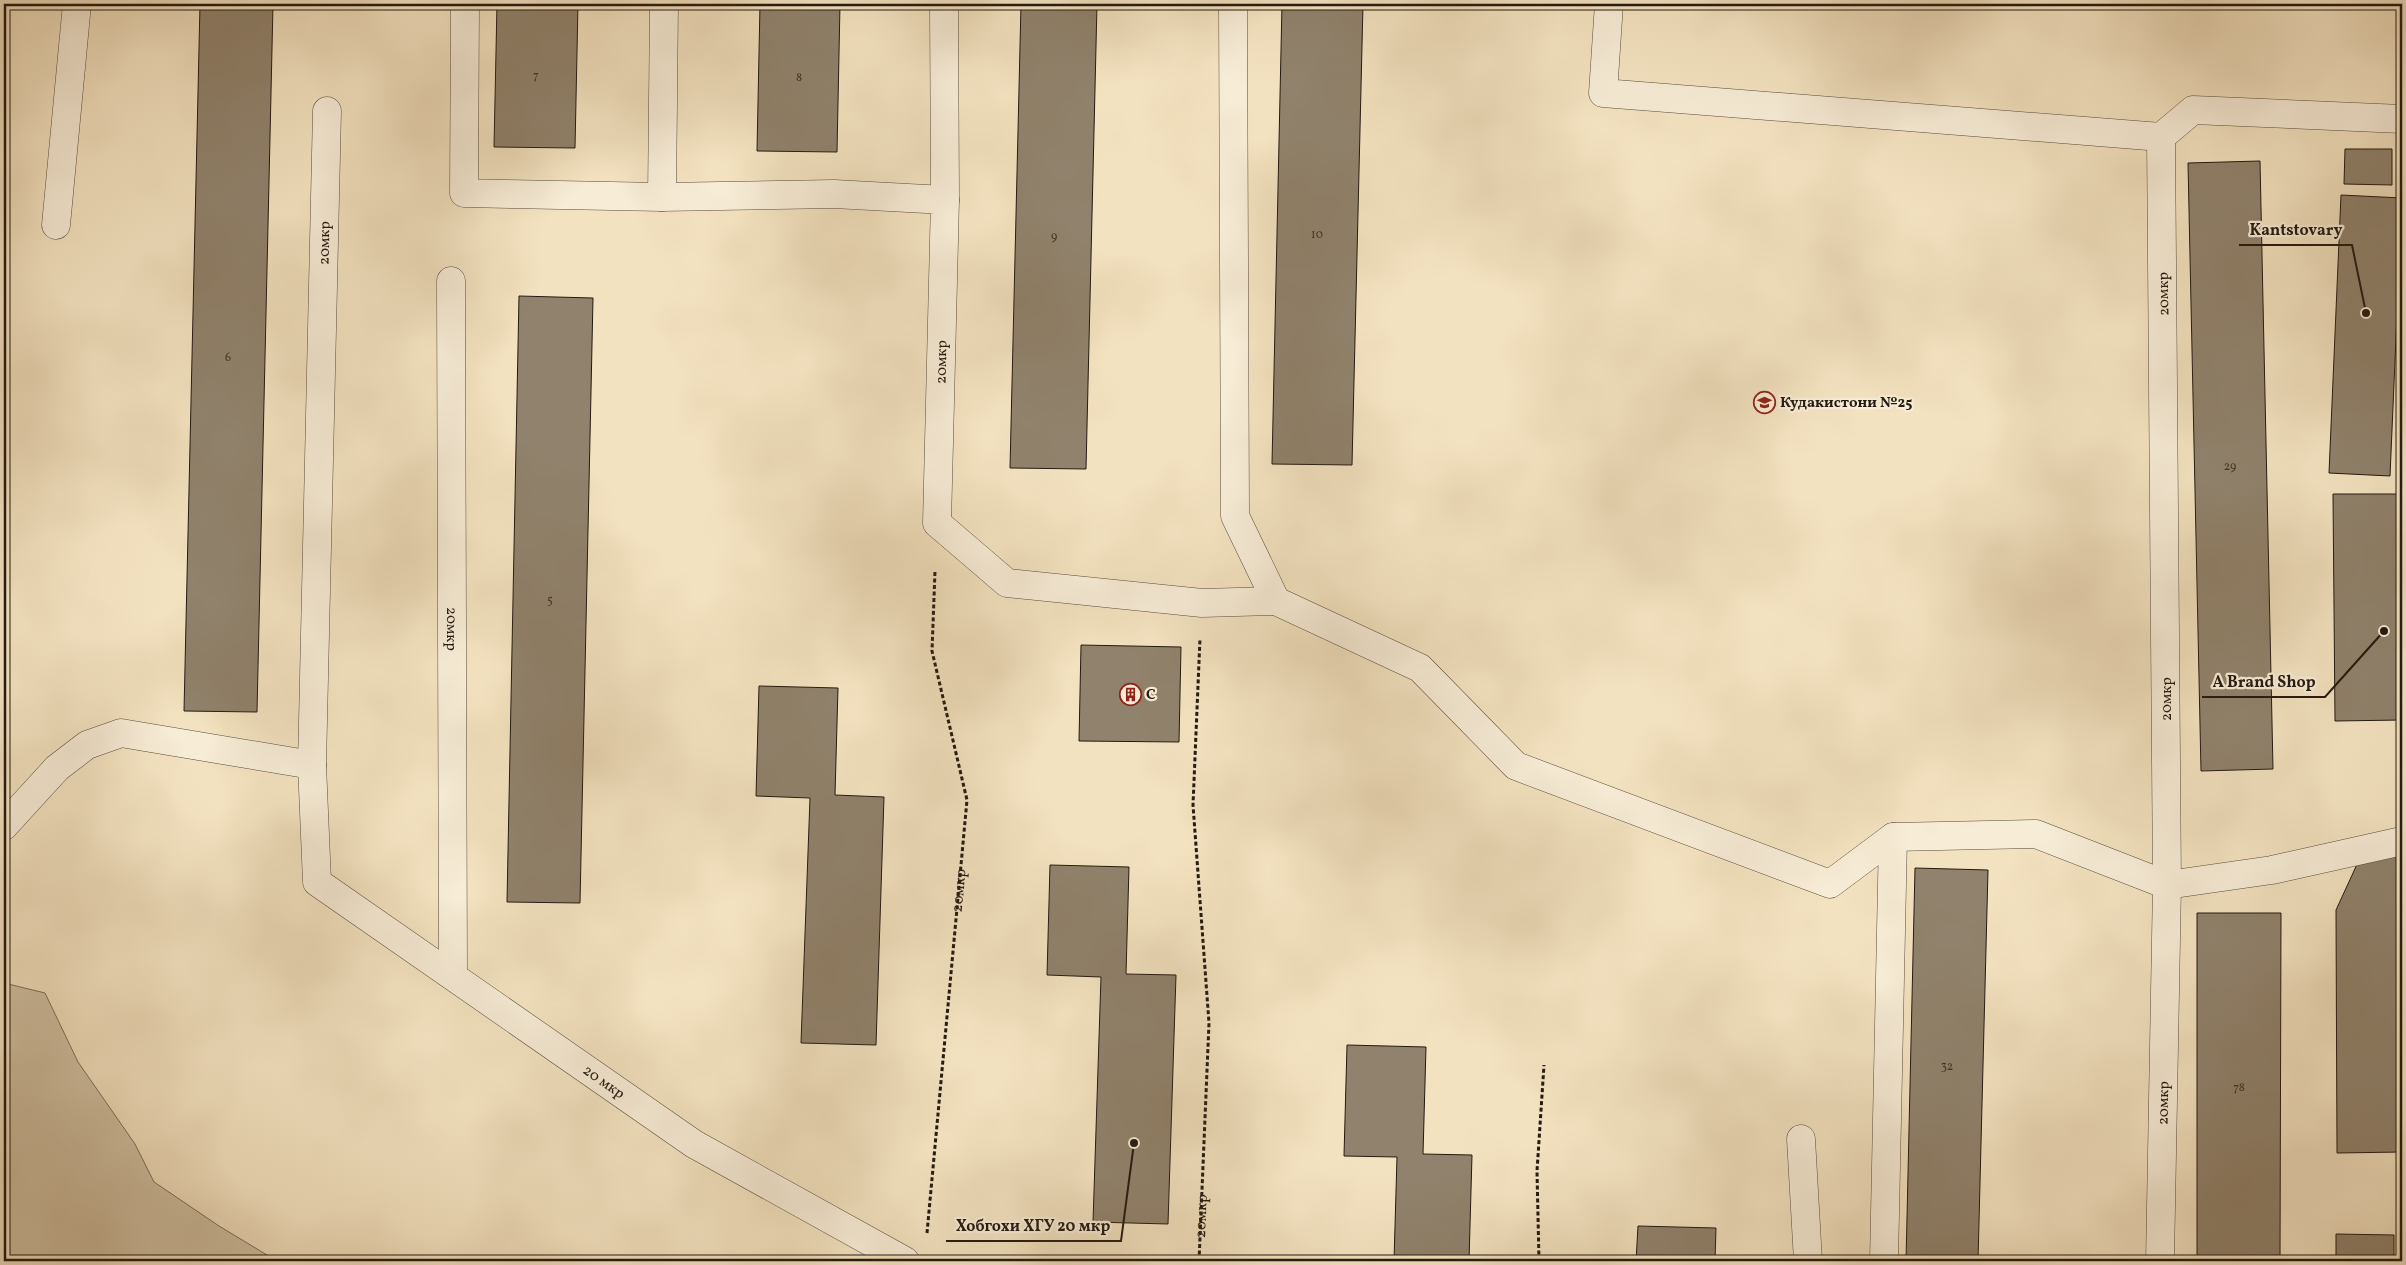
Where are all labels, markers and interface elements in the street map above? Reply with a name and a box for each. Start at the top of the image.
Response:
house number: 7 [533,68,539,84]
house number: 8 [796,70,802,86]
callout: Kantstovary [2239,214,2352,245]
text: Kantstovary [2250,220,2342,242]
street label: 20мкр [315,221,336,265]
house number: 10 [1311,227,1323,243]
house number: 9 [1051,229,1057,245]
street label: 20мкр [2154,272,2175,316]
street label: 20мкр [932,340,953,384]
house number: 6 [225,350,231,366]
school or university icon: Кудакистони №25 [1752,390,1776,414]
place label: Кудакистони №25 [1780,393,1913,414]
house number: 29 [2224,459,2236,475]
house number: 5 [547,593,553,609]
street label: 20мкр [440,607,461,651]
callout: A Brand Shop [2202,666,2325,697]
text: A Brand Shop [2212,672,2316,694]
street label: 20мкр [2157,677,2178,721]
building icon: С [1118,682,1142,706]
place label: С [1146,685,1156,706]
street label: 20мкр [948,868,973,913]
house number: 32 [1941,1059,1953,1075]
street label: 20 мкр [578,1061,629,1105]
house number: 78 [2233,1080,2245,1096]
street label: 20мкр [2154,1081,2175,1125]
street label: 20мкр [1191,1194,1214,1238]
callout: Хобгохи ХГУ 20 мкр [946,1210,1121,1241]
text: Хобгохи ХГУ 20 мкр [956,1216,1110,1238]

